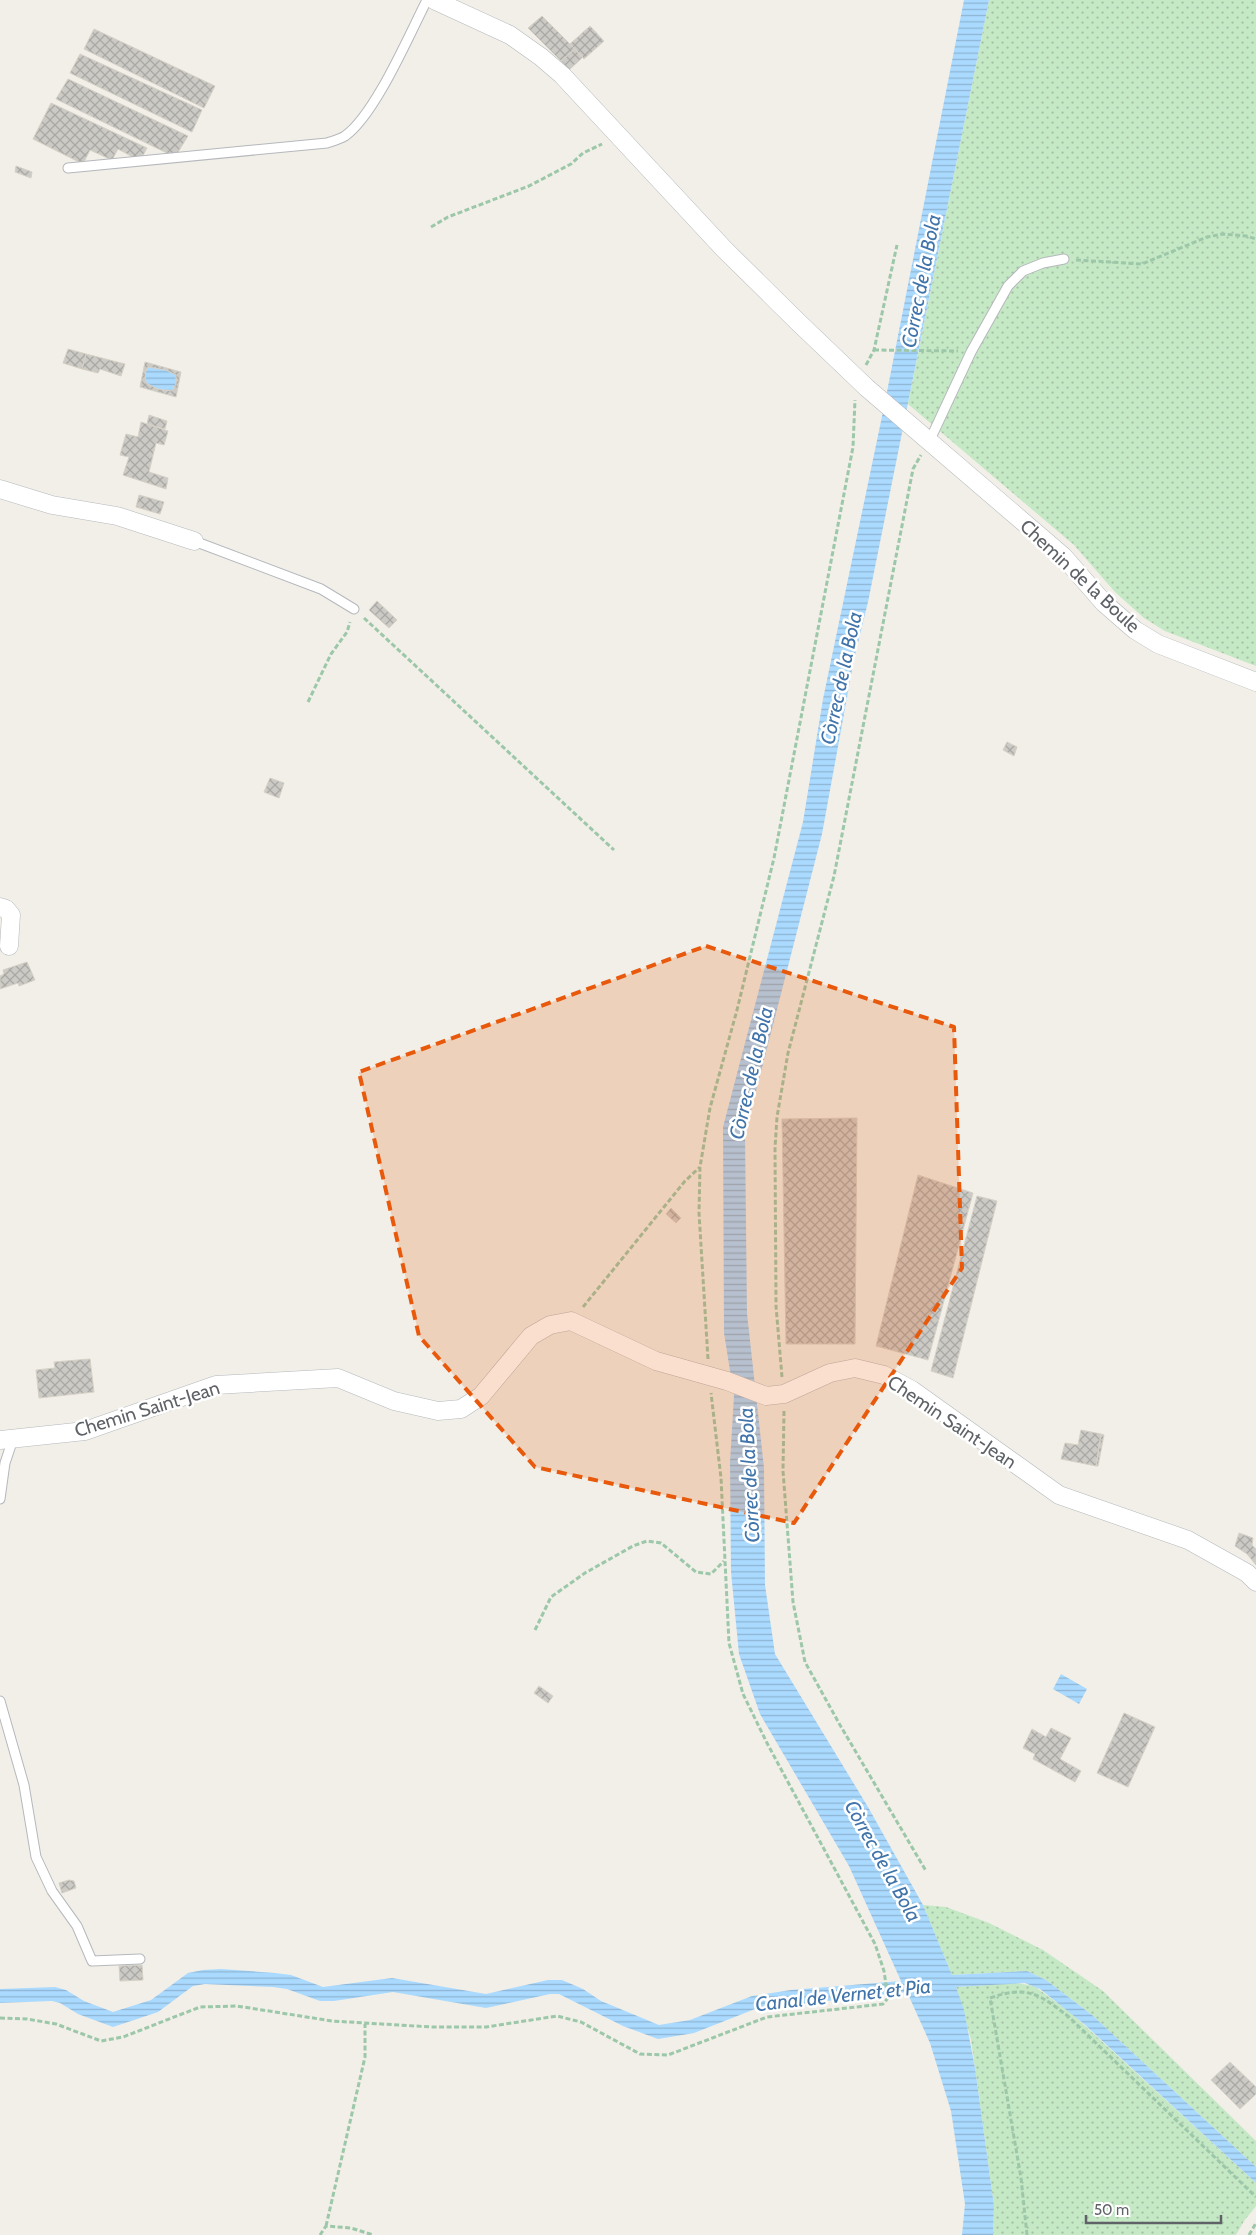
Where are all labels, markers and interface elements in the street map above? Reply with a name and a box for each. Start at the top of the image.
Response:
water label: Còrrec de la Bola [896,212,946,350]
street label: Chemin de la Boule [1015,515,1145,638]
water label: Còrrec de la Bola [815,609,867,747]
water label: Còrrec de la Bola [724,1004,778,1142]
street label: Chemin Saint-Jean [883,1370,1021,1474]
street label: Chemin Saint-Jean [72,1376,222,1442]
water label: Còrrec de la Bola [733,1407,765,1543]
water label: Còrrec de la Bola [840,1796,926,1926]
water label: Canal de Vernet et Pia [754,1974,932,2016]
scale bar [1086,2192,1221,2224]
text: 50 m [1094,2201,1129,2219]

